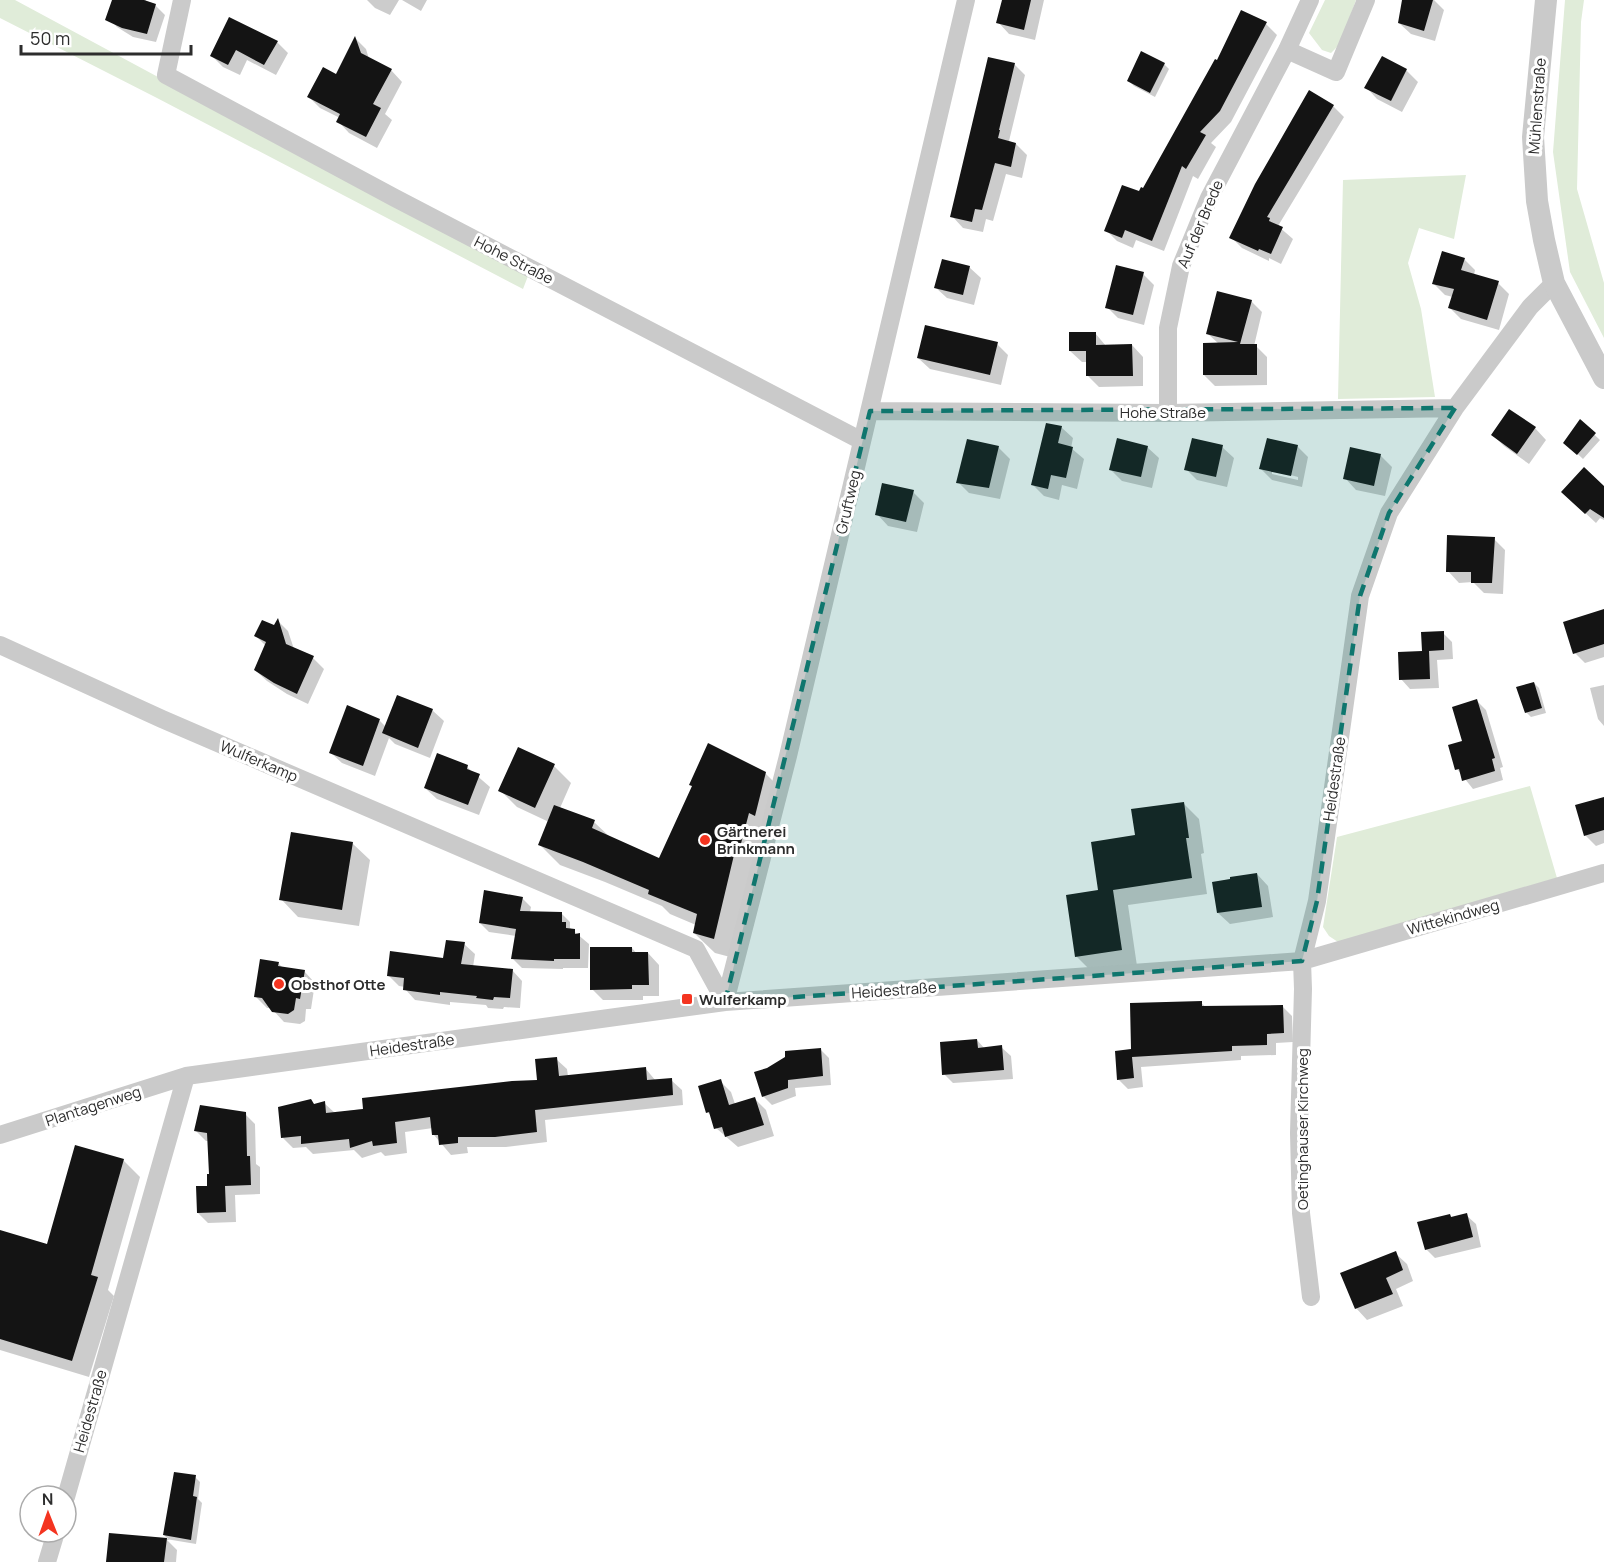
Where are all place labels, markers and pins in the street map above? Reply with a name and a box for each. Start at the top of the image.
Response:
place label: Gärtnerei Brinkmann [717,821,795,859]
marker: Gärtnerei Brinkmann [698,833,712,847]
place label: Obsthof Otte [291,974,386,995]
marker: Obsthof Otte [272,977,286,991]
place label: Wulferkamp [699,989,787,1010]
marker: Wulferkamp [680,992,694,1006]

